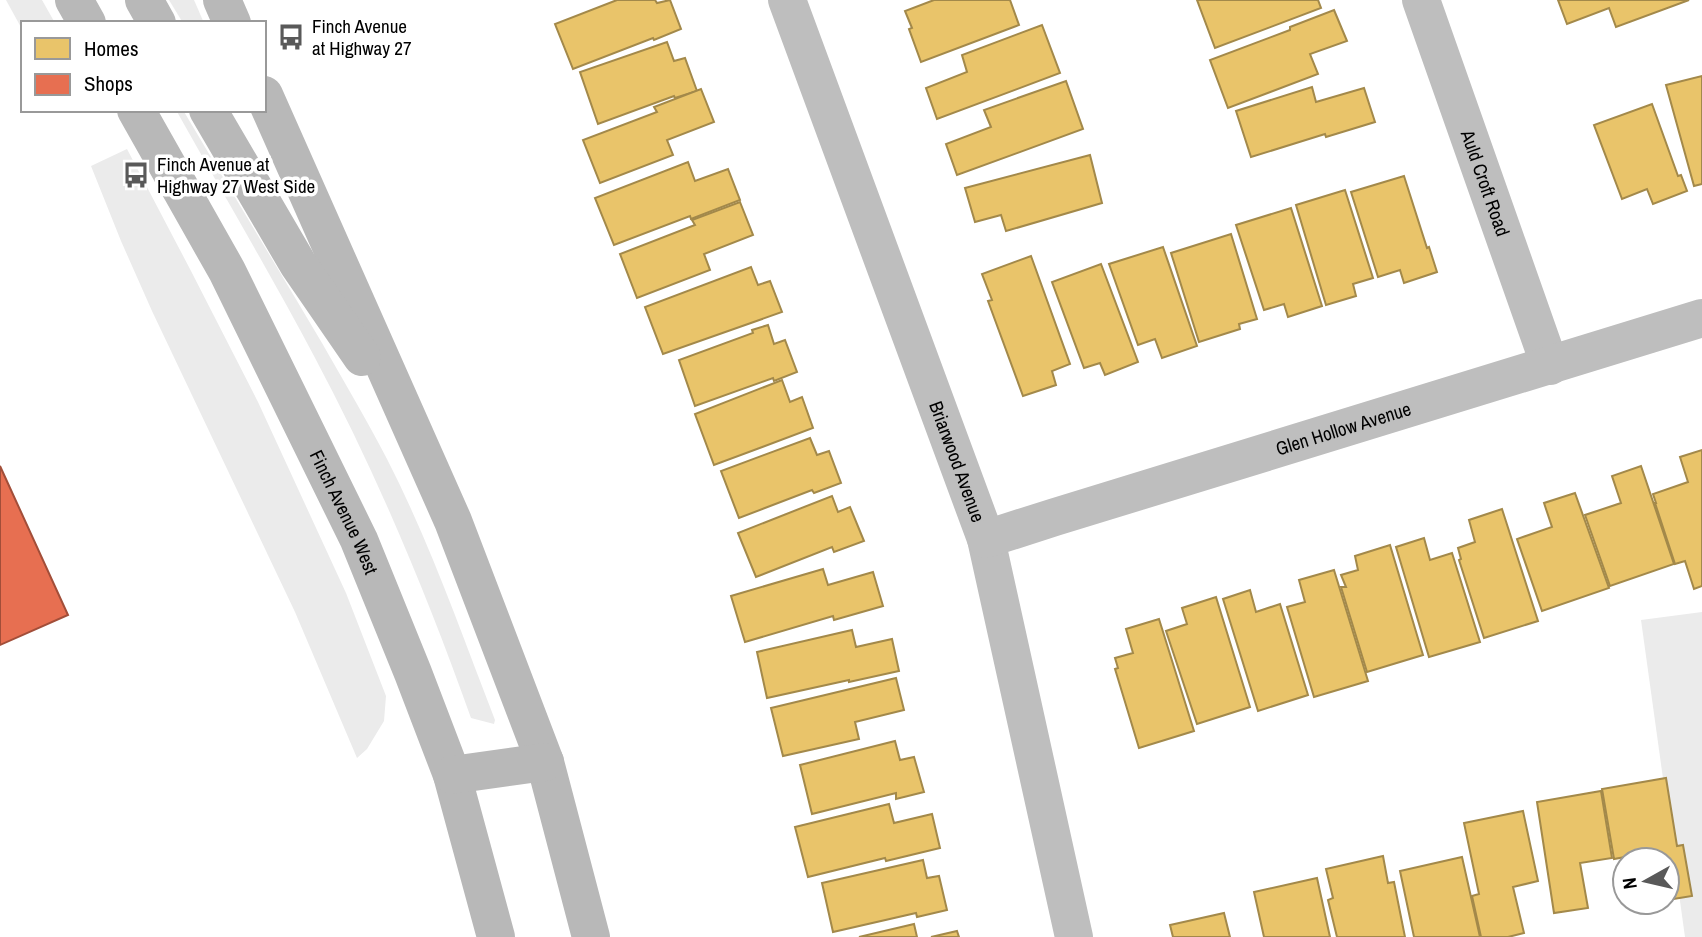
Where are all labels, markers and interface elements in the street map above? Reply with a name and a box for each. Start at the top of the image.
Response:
place label: Finch Avenue at Highway 27 [312,13,412,61]
legend [21,21,266,112]
bus stop icon: Finch Avenue at Highway 27 [276,22,306,52]
text: Homes [84,34,139,63]
text: Shops [84,69,133,98]
street label: Auld Croft Road [1454,125,1516,240]
place label: Finch Avenue at Highway 27 West Side [157,151,315,199]
bus stop icon: Finch Avenue at Highway 27 West Side [121,160,151,190]
street label: Glen Hollow Avenue [1272,395,1414,461]
street label: Briarwood Avenue [923,397,992,526]
street label: Finch Avenue West [304,445,385,579]
north arrow [1611,846,1681,916]
text: N [1616,876,1643,891]

